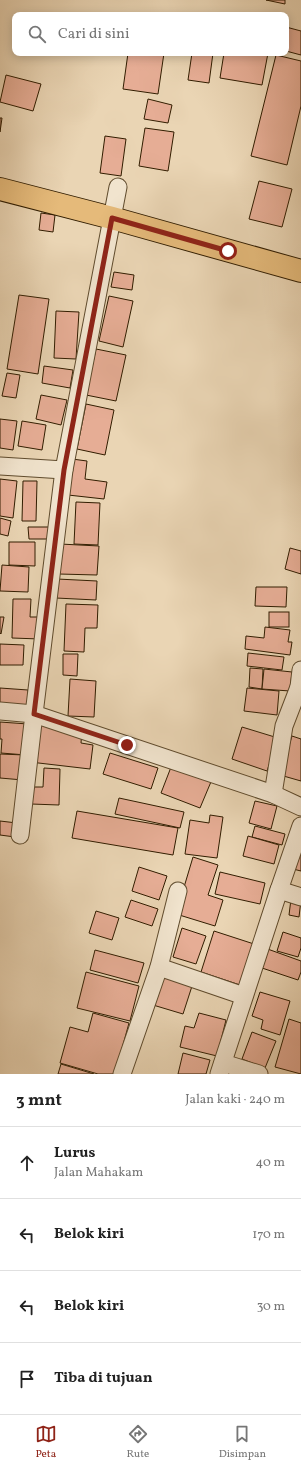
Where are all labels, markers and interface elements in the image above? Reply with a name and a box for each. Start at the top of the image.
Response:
search box [12,12,289,56]
icon: search [26,23,48,45]
text: Cari di sini [58,24,129,45]
route start [219,242,237,260]
route end [118,736,136,754]
text: 3 mnt [16,1089,62,1112]
text: Jalan kaki · 240 m [185,1091,285,1109]
text: Lurus [54,1143,95,1164]
icon: ahead [16,1152,38,1174]
text: 40 m [256,1154,285,1172]
text: Jalan Mahakam [54,1164,143,1182]
icon: left [16,1224,38,1246]
text: Belok kiri [54,1224,124,1245]
text: 170 m [252,1226,285,1244]
icon: left [16,1296,38,1318]
text: Belok kiri [54,1296,124,1317]
text: 30 m [257,1298,285,1316]
icon: arrive [16,1368,38,1390]
text: Tiba di tujuan [54,1368,153,1389]
tab: Peta [35,1423,57,1462]
tab: Rute [126,1423,149,1462]
tab: Disimpan [219,1423,266,1462]

